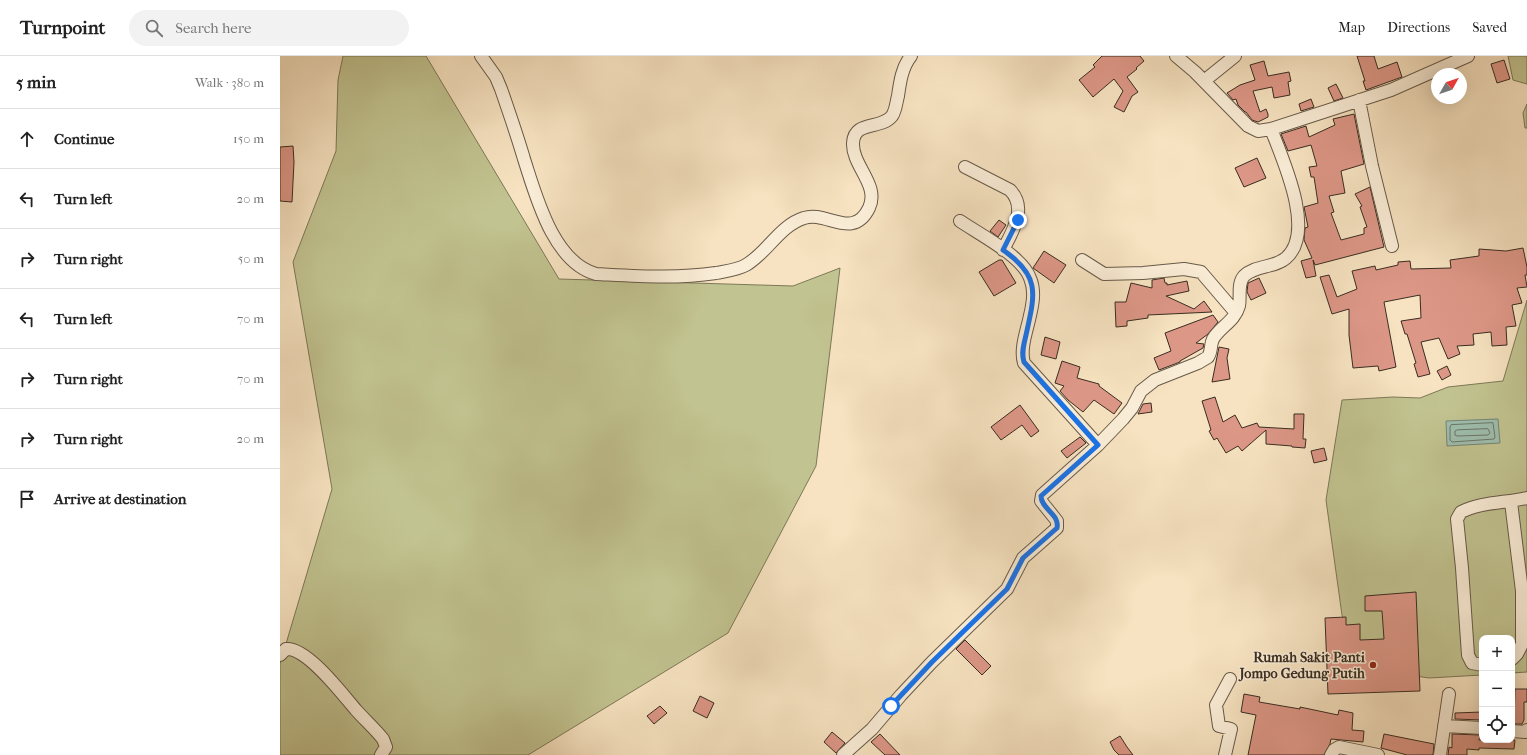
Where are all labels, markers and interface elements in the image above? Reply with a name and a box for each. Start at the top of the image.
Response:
search box [129,10,409,46]
text: Turnpoint [20,17,105,39]
icon: search [143,17,165,39]
text: Search here [175,19,251,37]
text: Map [1338,19,1365,36]
text: Directions [1387,19,1450,36]
text: Saved [1472,19,1507,36]
north arrow [1431,68,1467,104]
text: 5 min [16,72,56,92]
text: Walk · 380 m [195,75,264,90]
icon: ahead [16,128,38,150]
text: Continue [54,130,114,148]
text: 150 m [233,131,264,146]
icon: left [16,188,38,210]
text: Turn left [54,190,112,208]
text: 20 m [237,191,264,206]
route end [1009,211,1027,229]
icon: right [16,248,38,270]
text: Turn right [54,250,123,268]
text: 50 m [238,251,264,266]
icon: left [16,308,38,330]
text: Turn left [54,310,112,328]
text: 70 m [237,311,264,326]
icon: right [16,368,38,390]
text: Turn right [54,370,123,388]
text: 70 m [237,371,264,386]
icon: right [16,428,38,450]
text: Turn right [54,430,123,448]
text: 20 m [237,431,264,446]
icon: arrive [16,488,38,510]
text: Arrive at destination [54,490,186,508]
map controls [1479,635,1515,743]
button: + [1479,635,1515,671]
place label: Rumah Sakit Panti Jompo Gedung Putih [1237,649,1366,682]
marker: Rumah Sakit Panti Jompo Gedung Putih [1368,660,1378,670]
button: − [1479,671,1515,707]
route start [882,697,900,715]
button: locate [1479,707,1515,743]

